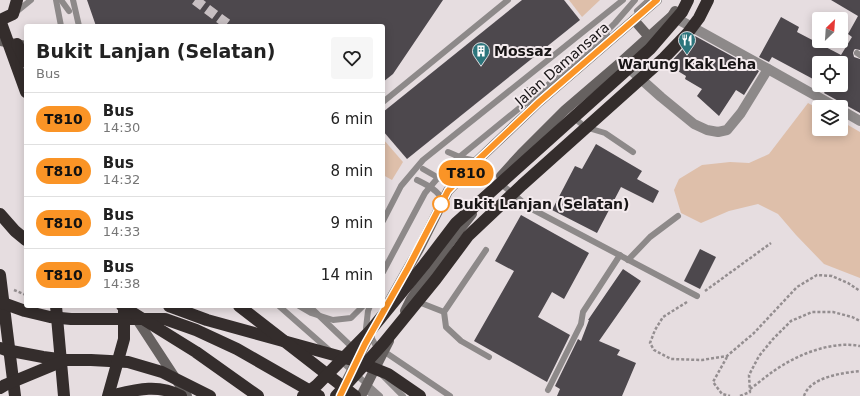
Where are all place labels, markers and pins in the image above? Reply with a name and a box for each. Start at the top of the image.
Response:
restaurant icon: Warung Kak Leha [677,30,697,55]
building icon: Mossaz [471,41,491,66]
place label: Mossaz [494,43,552,59]
place label: Warung Kak Leha [618,56,756,72]
marker: Bukit Lanjan (Selatan) [432,195,450,213]
place label: Bukit Lanjan (Selatan) [453,196,629,212]

